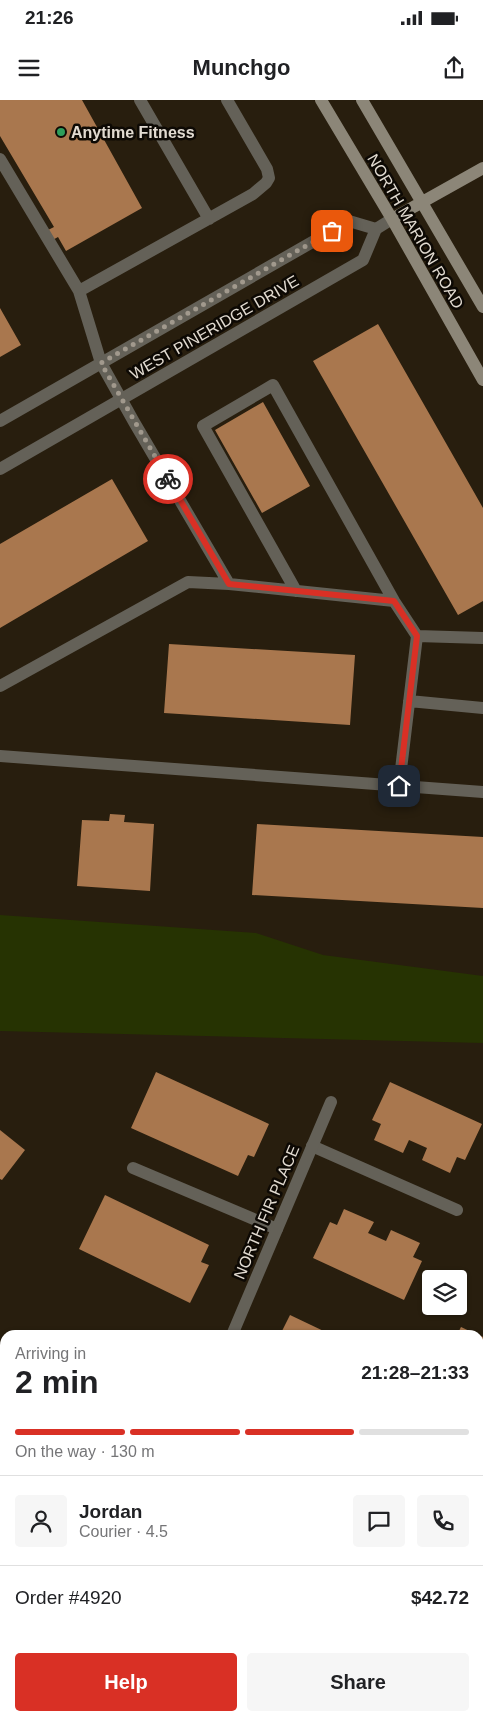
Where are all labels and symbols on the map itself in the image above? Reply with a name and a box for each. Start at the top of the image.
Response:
place label: Anytime Fitness [71,124,195,141]
marker: Anytime Fitness [55,126,67,138]
street label: NORTH MARION ROAD [364,151,467,312]
pin [311,210,353,252]
street label: WEST PINERIDGE DRIVE [127,272,302,383]
courier [143,454,193,504]
pin [378,765,420,807]
street label: NORTH FIR PLACE [231,1143,302,1282]

